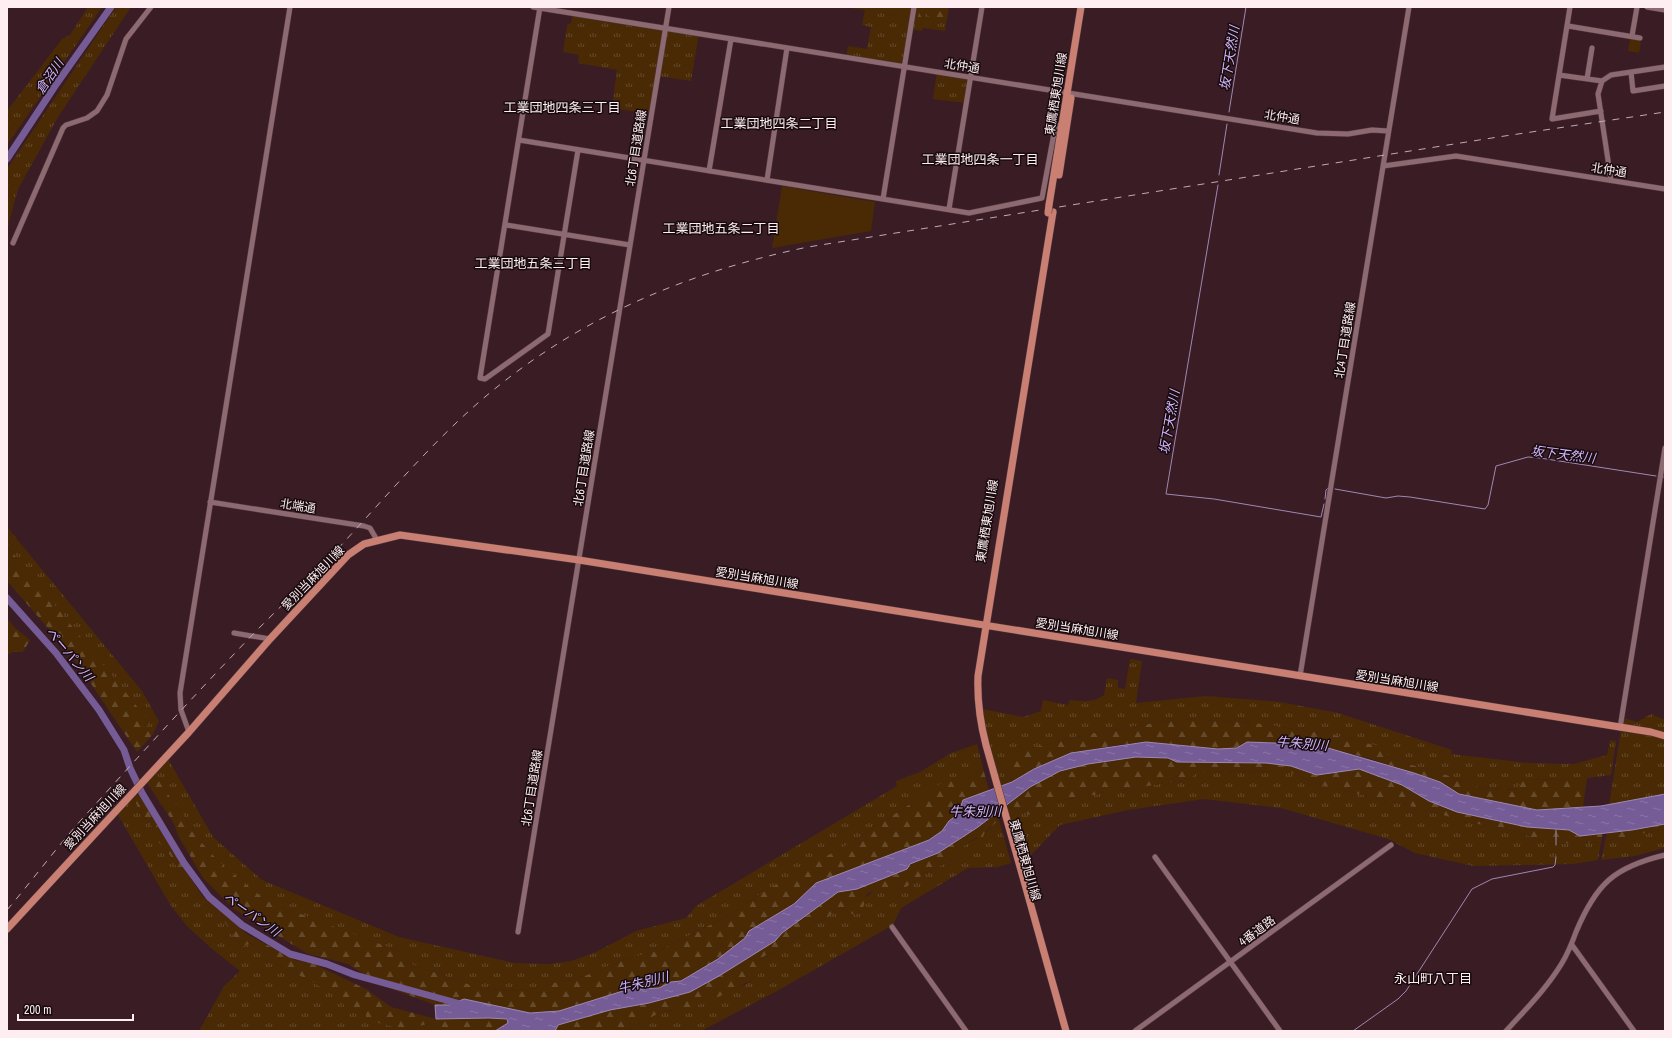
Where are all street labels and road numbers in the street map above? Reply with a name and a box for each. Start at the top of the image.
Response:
street label: 東鷹栖東旭川線 [1042,51,1070,137]
street label: 北仲通 [943,55,981,77]
street label: 北仲通 [1263,106,1301,128]
street label: 北6丁目道路線 [622,108,650,188]
street label: 北仲通 [1590,159,1628,181]
street label: 北4丁目道路線 [1331,300,1359,380]
street label: 北6丁目道路線 [570,428,598,508]
street label: 東鷹栖東旭川線 [973,478,1001,564]
street label: 北端通 [279,495,317,517]
street label: 愛別当麻旭川線 [278,542,348,614]
street label: 愛別当麻旭川線 [714,564,800,592]
street label: 愛別当麻旭川線 [1034,615,1120,643]
street label: 愛別当麻旭川線 [1354,667,1440,695]
street label: 北6丁目道路線 [518,748,546,828]
street label: 愛別当麻旭川線 [60,781,130,853]
street label: 東鷹栖東旭川線 [1006,817,1044,903]
street label: 4番道路 [1236,912,1278,950]

